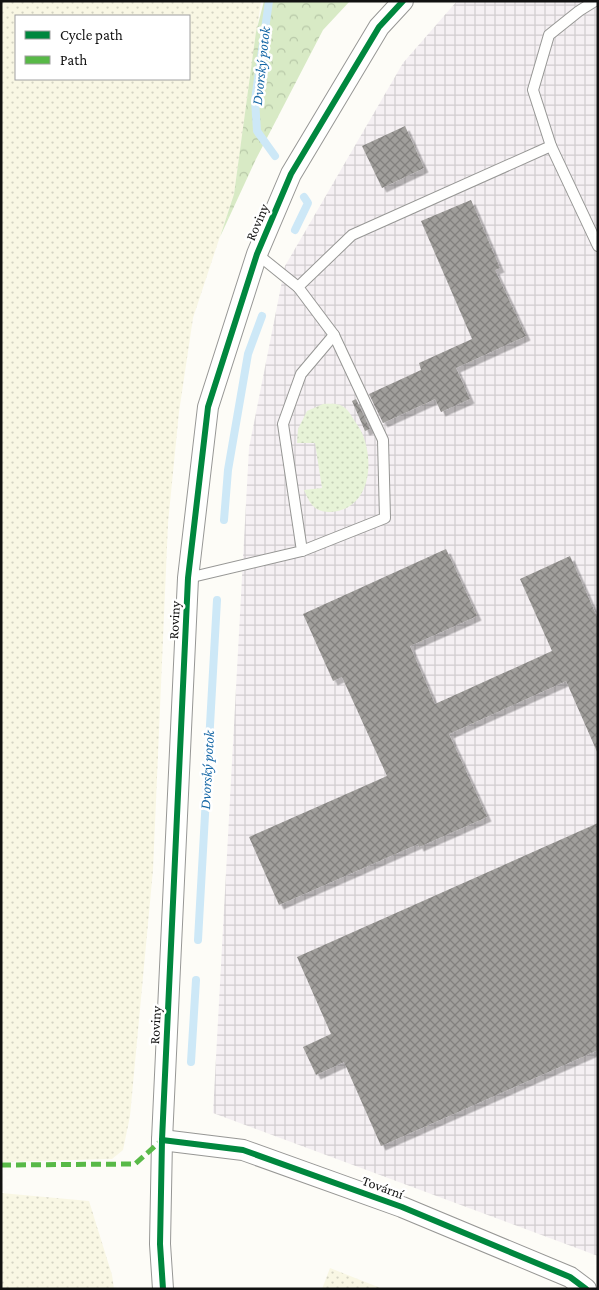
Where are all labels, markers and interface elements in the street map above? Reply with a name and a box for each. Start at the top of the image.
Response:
legend [15,15,190,80]
water label: Dvorský potok [249,24,274,106]
text: Cycle path [60,27,123,44]
text: Path [60,52,87,68]
street label: Roviny [242,201,272,243]
street label: Roviny [165,600,183,640]
water label: Dvorský potok [197,729,218,810]
street label: Roviny [146,1005,164,1045]
street label: Tovární [360,1172,406,1202]

